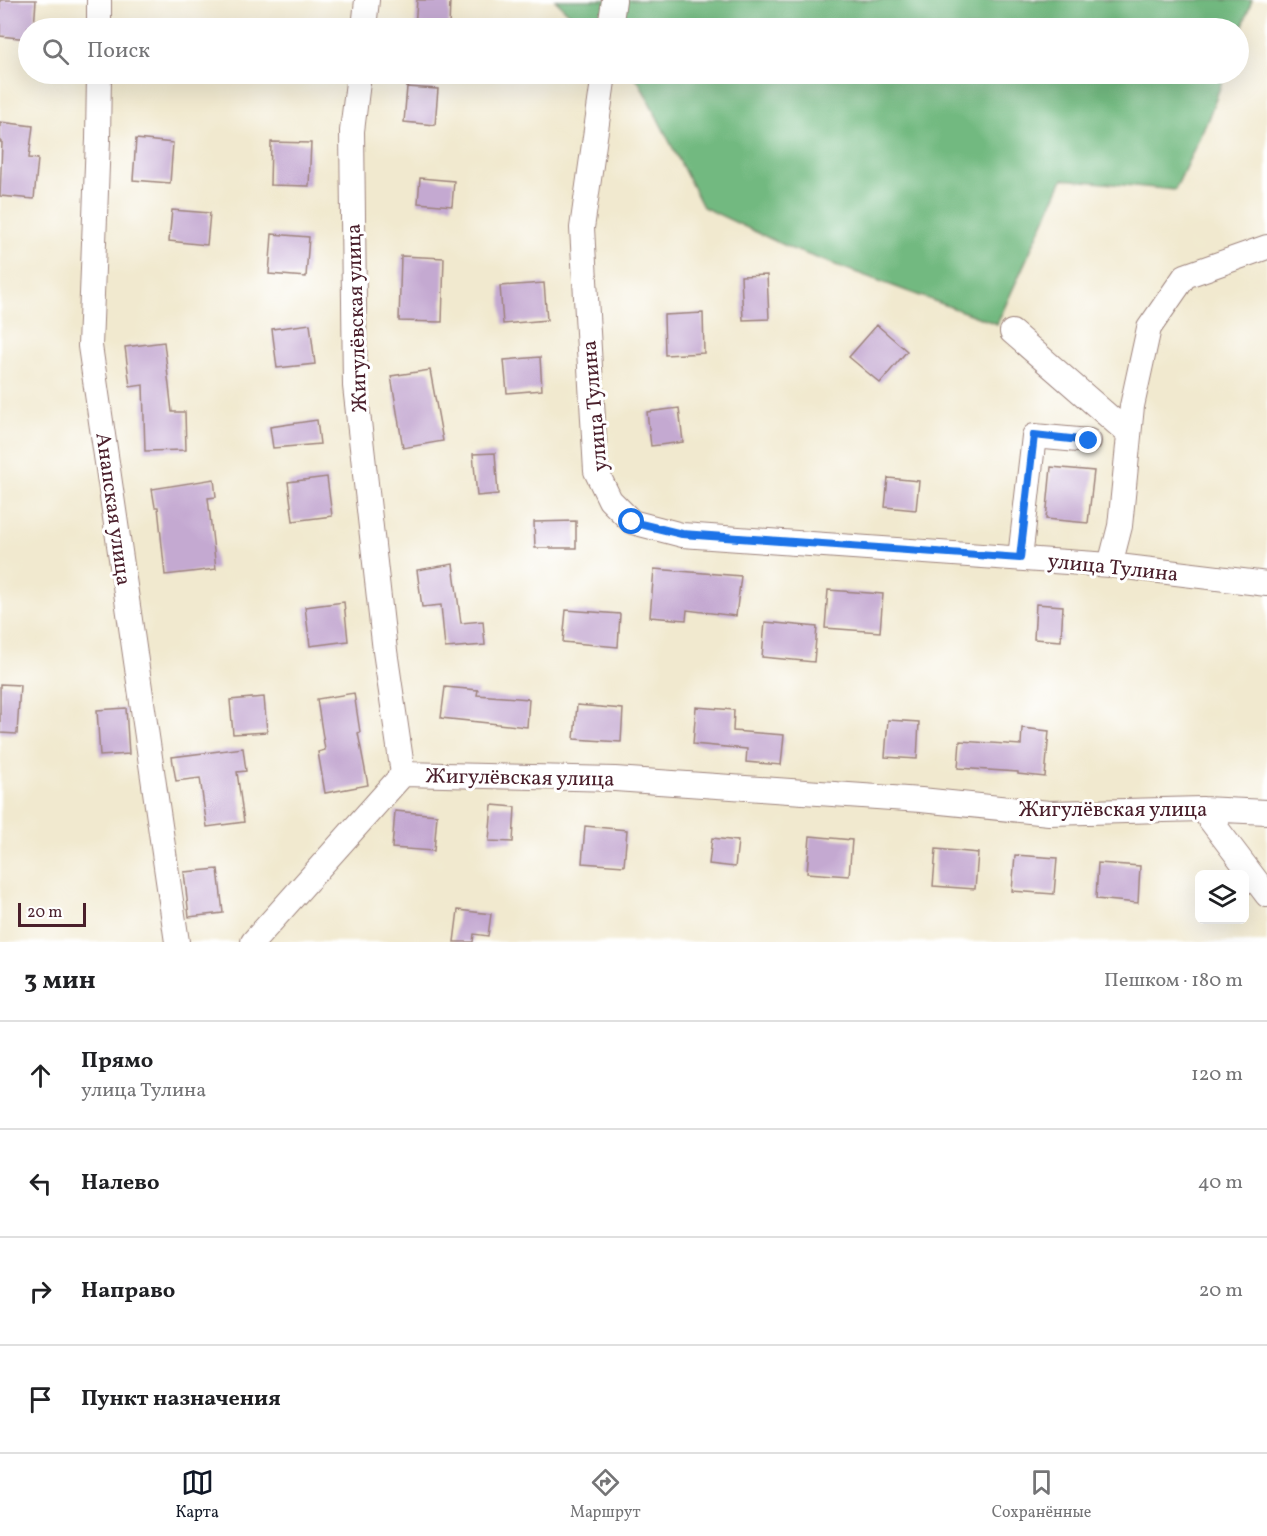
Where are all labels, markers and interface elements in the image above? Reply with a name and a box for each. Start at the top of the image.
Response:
search box [18,18,1249,84]
icon: search [39,35,72,68]
text: Поиск [87,36,150,67]
street label: Жигулёвская улица [340,223,375,413]
street label: улица Тулина [575,339,616,473]
route end [1075,427,1101,453]
street label: Анапская улица [87,431,138,588]
route start [618,508,644,534]
street label: улица Тулина [1046,547,1180,590]
street label: Жигулёвская улица [425,762,615,795]
street label: Жигулёвская улица [1018,796,1208,825]
map controls [1195,870,1249,924]
button: layers [1195,870,1249,924]
scale bar [18,900,86,928]
text: 20 m [27,902,62,924]
text: 3 мин [24,963,96,999]
text: Пешком · 180 m [1104,967,1243,995]
text: Прямо [81,1046,153,1077]
icon: ahead [24,1059,57,1092]
text: 120 m [1191,1061,1243,1089]
text: улица Тулина [81,1077,206,1105]
icon: left [24,1167,57,1200]
text: Налево [81,1168,160,1199]
text: 40 m [1198,1169,1243,1197]
icon: right [24,1275,57,1308]
text: Направо [81,1276,175,1307]
text: 20 m [1199,1277,1243,1305]
icon: arrive [24,1383,57,1416]
text: Пункт назначения [81,1384,281,1415]
tab: Карта [176,1466,219,1524]
tab: Маршрут [570,1466,641,1524]
tab: Сохранённые [992,1466,1091,1524]

